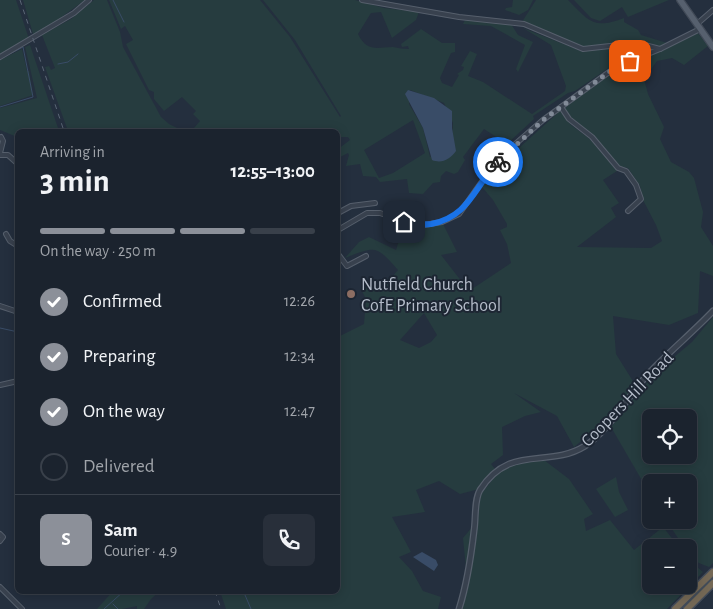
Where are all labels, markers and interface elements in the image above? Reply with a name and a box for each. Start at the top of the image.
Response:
pin [609,40,651,82]
icon: bag [616,47,644,75]
courier [473,137,523,187]
text: Arriving in [40,144,105,160]
icon: bike [484,148,512,176]
text: 12:55–13:00 [231,162,315,181]
text: 3 min [40,165,110,197]
pin [383,201,425,243]
icon: home [390,208,418,236]
text: On the way · 250 m [40,243,156,259]
place label: Nutfield Church CofE Primary School [361,276,501,315]
icon: check [40,288,68,316]
marker: Nutfield Church CofE Primary School [345,288,357,300]
text: Confirmed [83,292,162,311]
text: 12:26 [284,293,315,309]
icon: check [40,343,68,371]
text: Preparing [83,347,156,366]
text: 12:34 [284,348,315,364]
street label: Coopers Hill Road [578,349,677,451]
icon: check [40,398,68,426]
text: On the way [83,402,165,421]
text: 12:47 [284,403,315,419]
map controls [642,409,697,594]
button: locate [642,409,697,464]
text: Delivered [83,457,155,476]
button: + [642,474,697,529]
button: phone [263,514,315,566]
text: Sam [104,521,138,540]
text: S [61,530,71,549]
button: − [642,539,697,594]
text: Courier · 4.9 [104,543,177,559]

